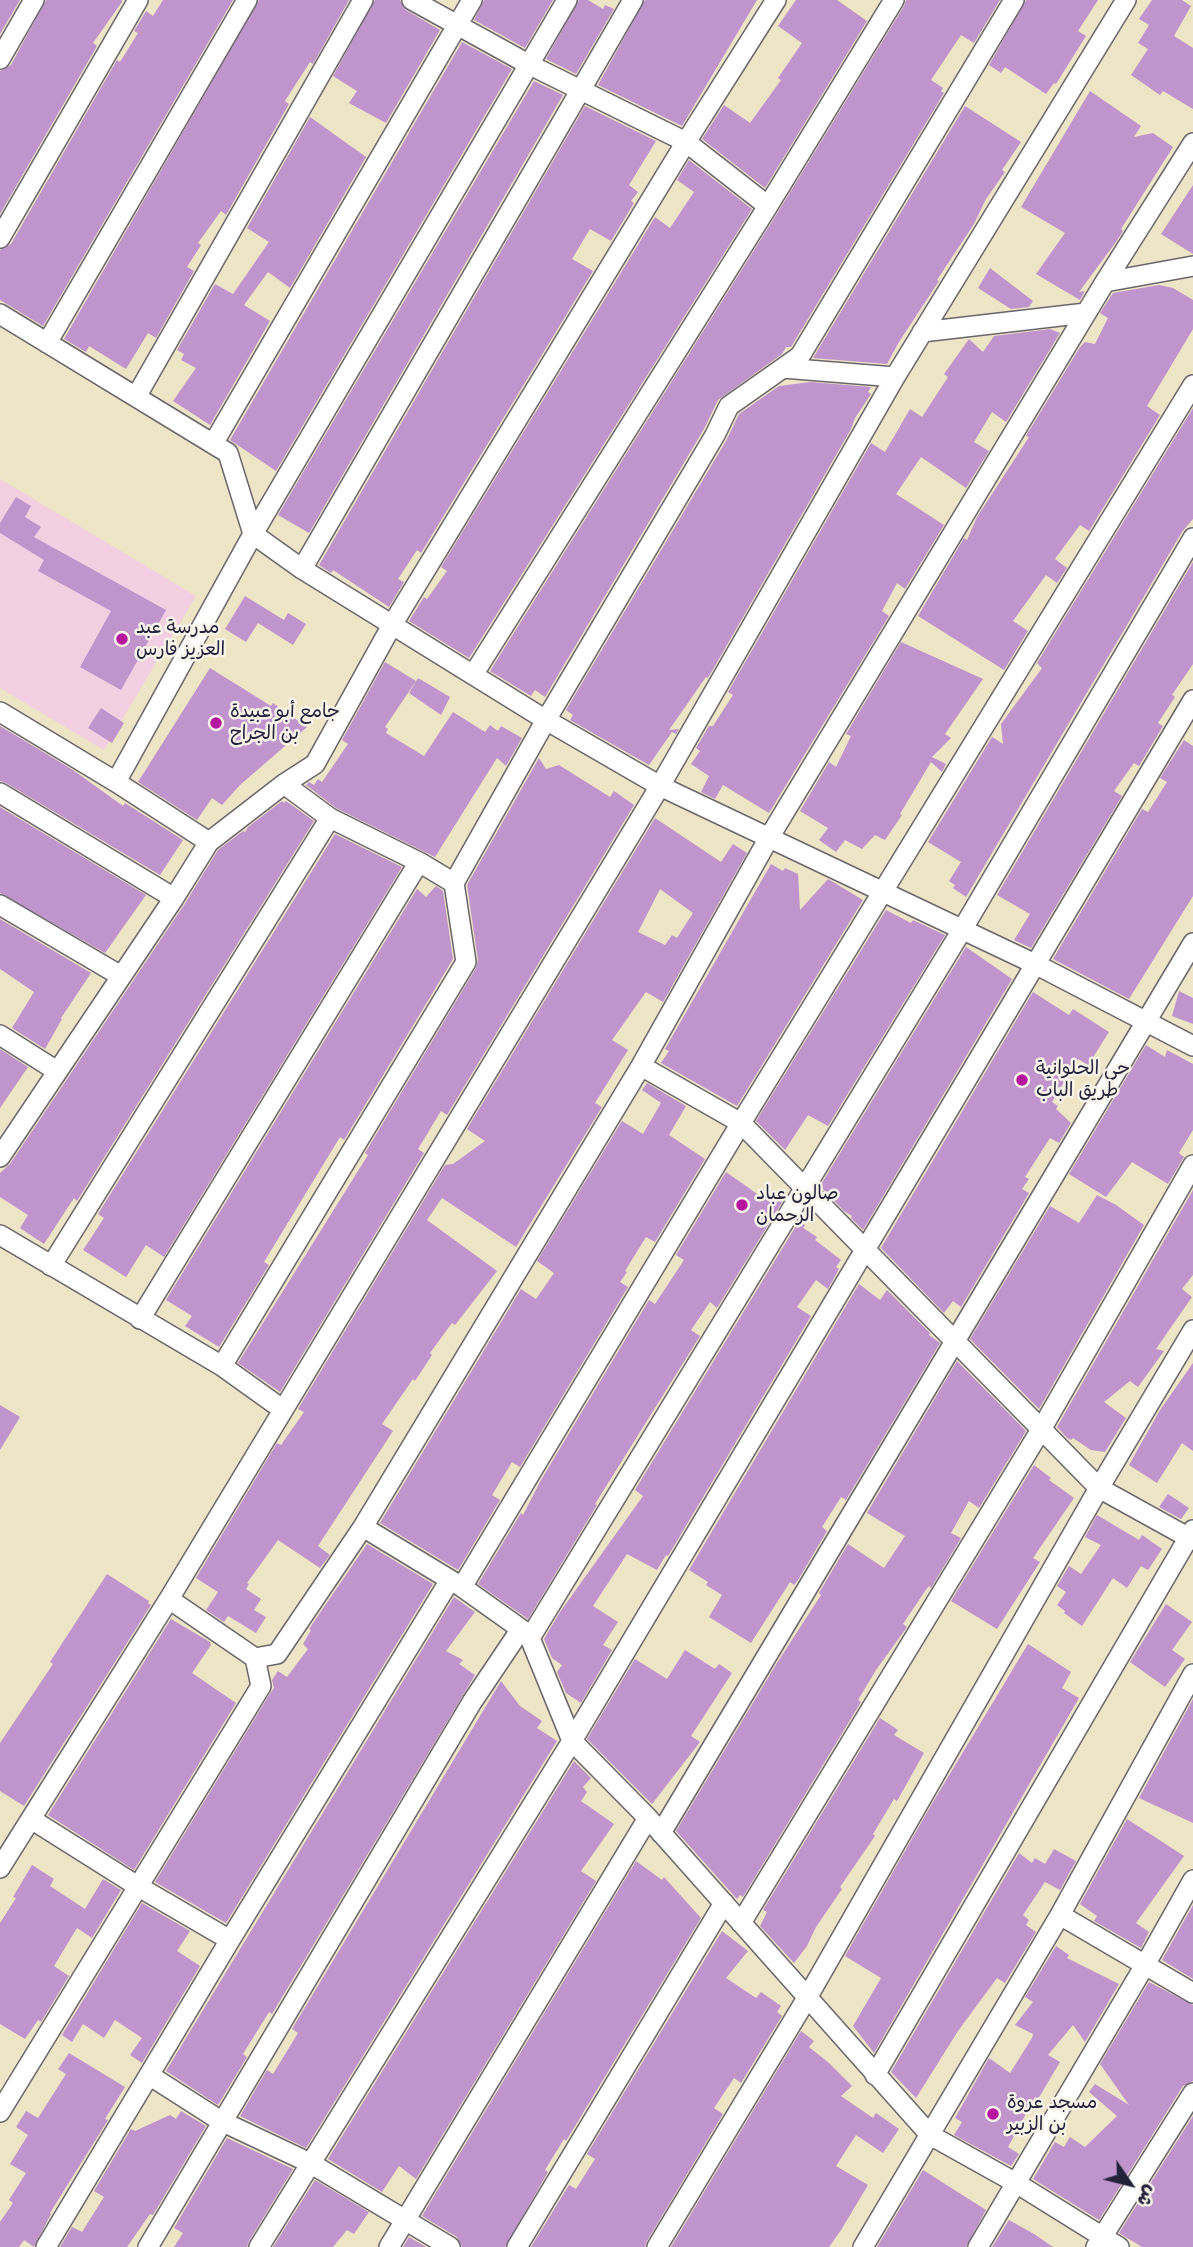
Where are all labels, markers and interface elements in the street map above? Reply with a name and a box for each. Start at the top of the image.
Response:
place label: مدرسة عبد العزيز فارس [136,617,225,661]
marker: مدرسة عبد العزيز فارس [114,631,130,647]
place label: جامع أبو عبيدة بن الجراح [230,701,340,745]
marker: جامع أبو عبيدة بن الجراح [208,715,224,731]
place label: حي الحلوانية طريق الباب [1036,1058,1130,1102]
marker: حي الحلوانية طريق الباب [1014,1072,1030,1088]
place label: صالون عباد الرحمان [756,1183,839,1227]
marker: صالون عباد الرحمان [734,1197,750,1213]
place label: مسجد عروة بن الزبير [1007,2092,1097,2136]
marker: مسجد عروة بن الزبير [985,2106,1001,2122]
north arrow [1095,2149,1165,2219]
text: ش [1128,2178,1167,2214]

